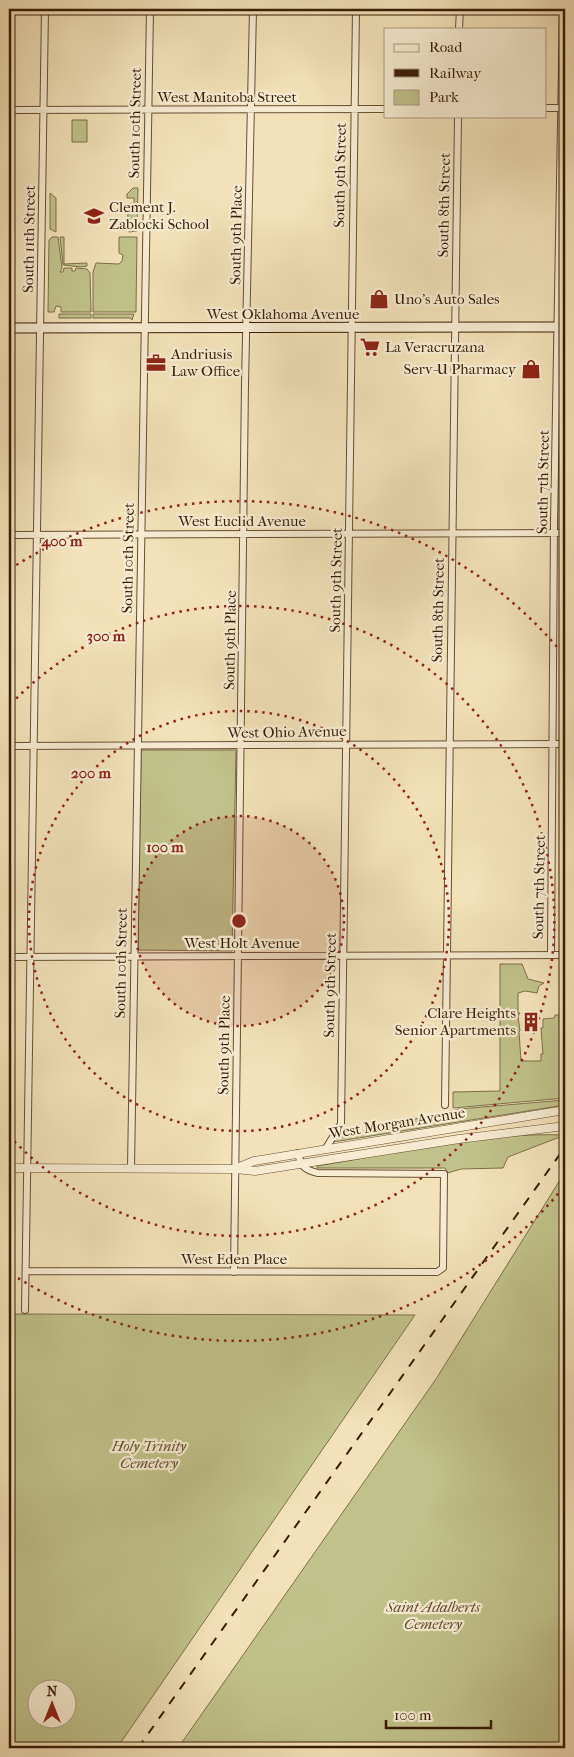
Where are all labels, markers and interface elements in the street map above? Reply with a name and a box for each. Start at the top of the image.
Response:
legend [384,28,546,118]
text: Road [429,38,463,56]
text: Railway [429,64,482,82]
street label: South 10th Street [125,67,145,179]
street label: West Manitoba Street [156,88,297,106]
text: Park [429,88,459,106]
street label: South 9th Street [330,122,350,228]
street label: South 8th Street [434,152,454,258]
street label: South 11th Street [19,184,39,293]
street label: South 9th Place [226,184,246,285]
place label: Clement J. Zablocki School [109,198,209,233]
school or university icon: Clement J. Zablocki School [83,205,105,227]
shop icon: Uno's Auto Sales [368,288,390,310]
place label: Uno's Auto Sales [394,290,500,308]
street label: West Oklahoma Avenue [206,305,360,323]
supermarket icon: La Veracruzana [359,336,381,358]
place label: La Veracruzana [385,338,486,356]
place label: Andriusis Law Office [170,345,241,380]
office icon: Andriusis Law Office [145,352,167,374]
shop icon: Serv-U Pharmacy [520,358,542,380]
place label: Serv-U Pharmacy [403,360,517,378]
street label: South 7th Street [533,429,553,534]
street label: South 10th Street [118,502,138,614]
street label: West Euclid Avenue [177,512,306,530]
street label: South 9th Street [326,527,346,633]
text: 400 m [40,532,83,550]
street label: South 8th Street [428,557,448,663]
street label: South 9th Place [220,589,240,690]
text: 300 m [87,627,126,645]
street label: West Ohio Avenue [226,722,347,742]
text: 200 m [71,764,111,782]
street label: South 7th Street [529,834,549,939]
text: 100 m [146,838,184,856]
street label: South 10th Street [111,907,131,1019]
centre of rings [230,912,248,930]
street label: South 9th Street [320,932,340,1038]
street label: West Holt Avenue [183,934,300,952]
street label: South 9th Place [214,994,234,1095]
place label: Clare Heights Senior Apartments [395,1004,516,1039]
building icon: Clare Heights Senior Apartments [520,1011,542,1033]
street label: West Morgan Avenue [326,1103,467,1143]
street label: West Eden Place [180,1250,288,1268]
park label: Holy Trinity Cemetery [111,1437,187,1472]
park label: Saint Adalberts Cemetery [385,1598,480,1633]
north arrow [28,1680,78,1730]
text: N [47,1683,58,1700]
scale bar [386,1697,492,1729]
text: 100 m [394,1706,432,1724]

